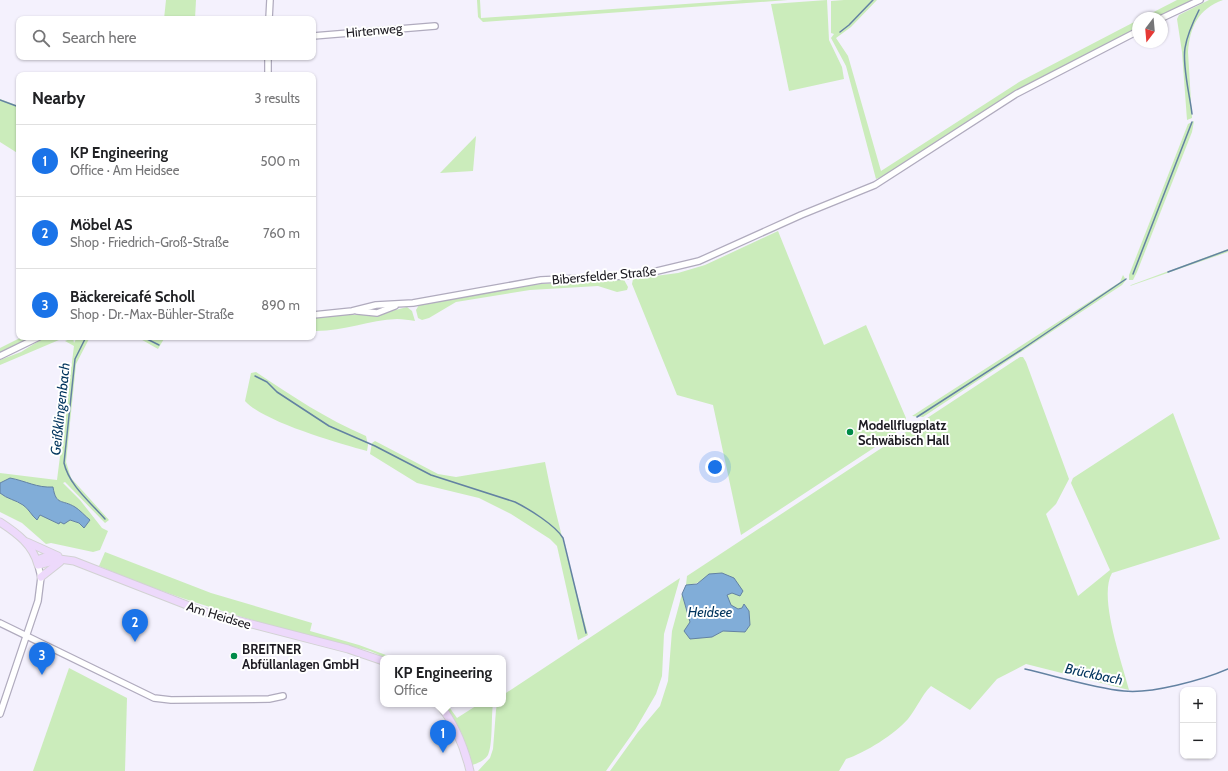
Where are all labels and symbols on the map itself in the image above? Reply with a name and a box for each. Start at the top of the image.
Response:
north arrow [1132,12,1168,48]
street label: Hirtenweg [345,20,403,40]
street label: Bibersfelder Straße [551,262,657,288]
water label: Geißklingenbach [46,362,74,456]
place label: Modellflugplatz Schwäbisch Hall [858,417,950,448]
marker: Modellflugplatz Schwäbisch Hall [845,427,855,437]
your location [705,457,725,477]
street label: Am Heidsee [185,598,254,632]
water label: Heidsee [688,603,733,621]
pin: 2 [122,609,148,642]
place label: BREITNER Abfüllanlagen GmbH [242,641,359,672]
pin: 3 [29,642,55,675]
marker: BREITNER Abfüllanlagen GmbH [229,651,239,661]
water label: Brückbach [1063,659,1125,689]
pin: 1 [430,720,456,753]

